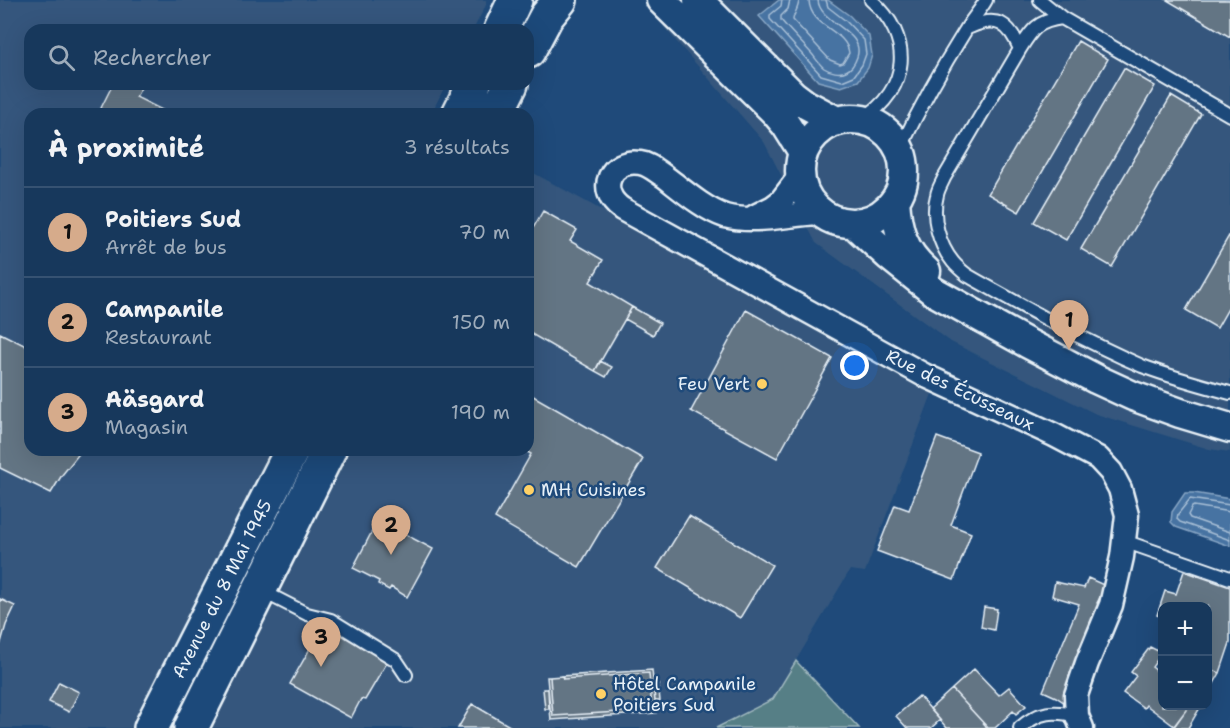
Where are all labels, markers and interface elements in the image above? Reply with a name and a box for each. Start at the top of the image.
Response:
search box [24,24,534,90]
icon: search [45,41,78,74]
text: Rechercher [93,43,212,72]
text: À proximité [48,130,204,165]
text: 3 résultats [404,134,510,160]
text: Poitiers Sud [105,205,241,234]
text: 1 [63,219,72,245]
text: 70 m [458,219,510,245]
text: Arrêt de bus [105,234,227,260]
text: Campanile [105,295,224,324]
pin: 1 [1050,300,1088,350]
text: 2 [61,309,75,335]
text: 150 m [452,309,510,335]
text: Restaurant [105,324,212,350]
street label: Rue des Écusseaux [882,344,1038,436]
your location [840,351,869,380]
place label: Feu Vert [678,372,750,396]
marker: Feu Vert [755,377,769,391]
text: Aäsgard [105,385,204,414]
text: 3 [61,399,75,425]
text: 190 m [451,399,510,425]
text: Magasin [105,414,188,440]
place label: MH Cuisines [541,478,646,502]
marker: MH Cuisines [522,483,536,497]
street label: Avenue du 8 Mai 1945 [167,496,277,682]
pin: 2 [372,506,410,555]
map controls [1158,602,1212,710]
button: + [1158,602,1212,656]
pin: 3 [302,618,340,667]
button: − [1158,656,1212,710]
place label: Hôtel Campanile Poitiers Sud [613,672,756,717]
marker: Hôtel Campanile Poitiers Sud [594,687,608,701]

